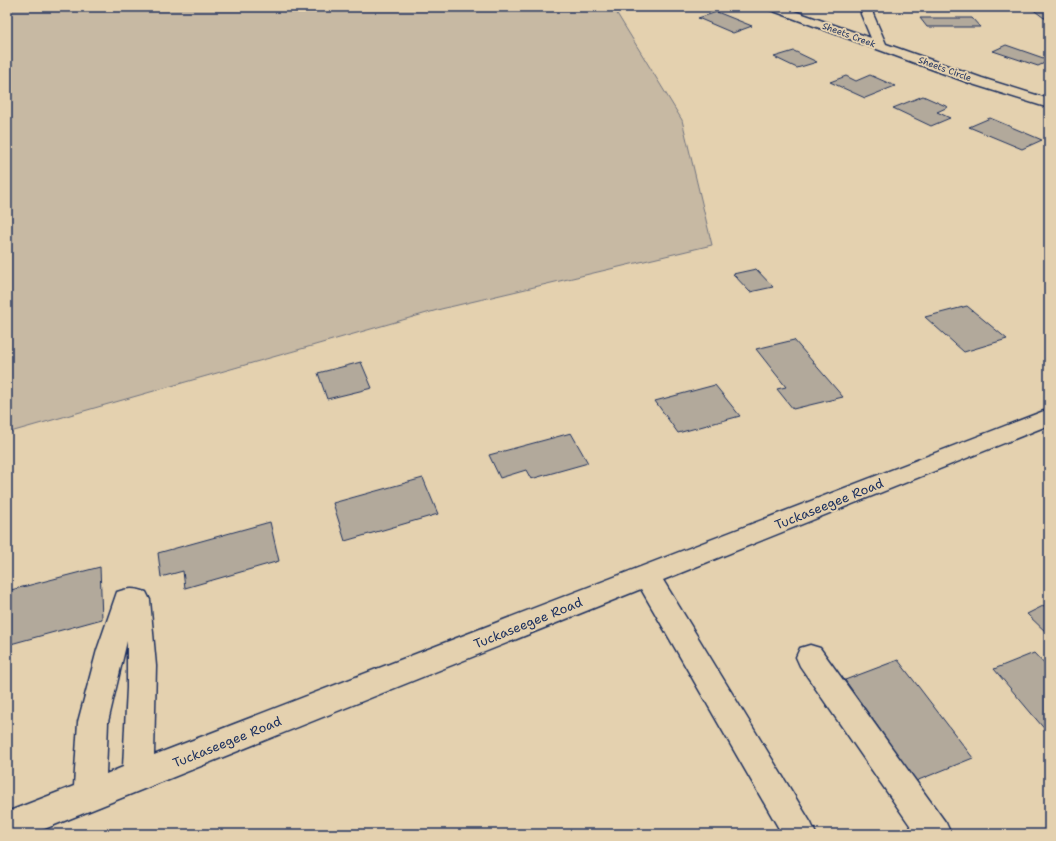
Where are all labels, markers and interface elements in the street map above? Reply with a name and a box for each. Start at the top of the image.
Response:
street label: Sheets Creek [821,20,877,50]
street label: Sheets Circle [917,54,973,84]
street label: Tuckaseegee Road [772,474,886,534]
street label: Tuckaseegee Road [471,593,585,653]
street label: Tuckaseegee Road [170,712,284,772]

